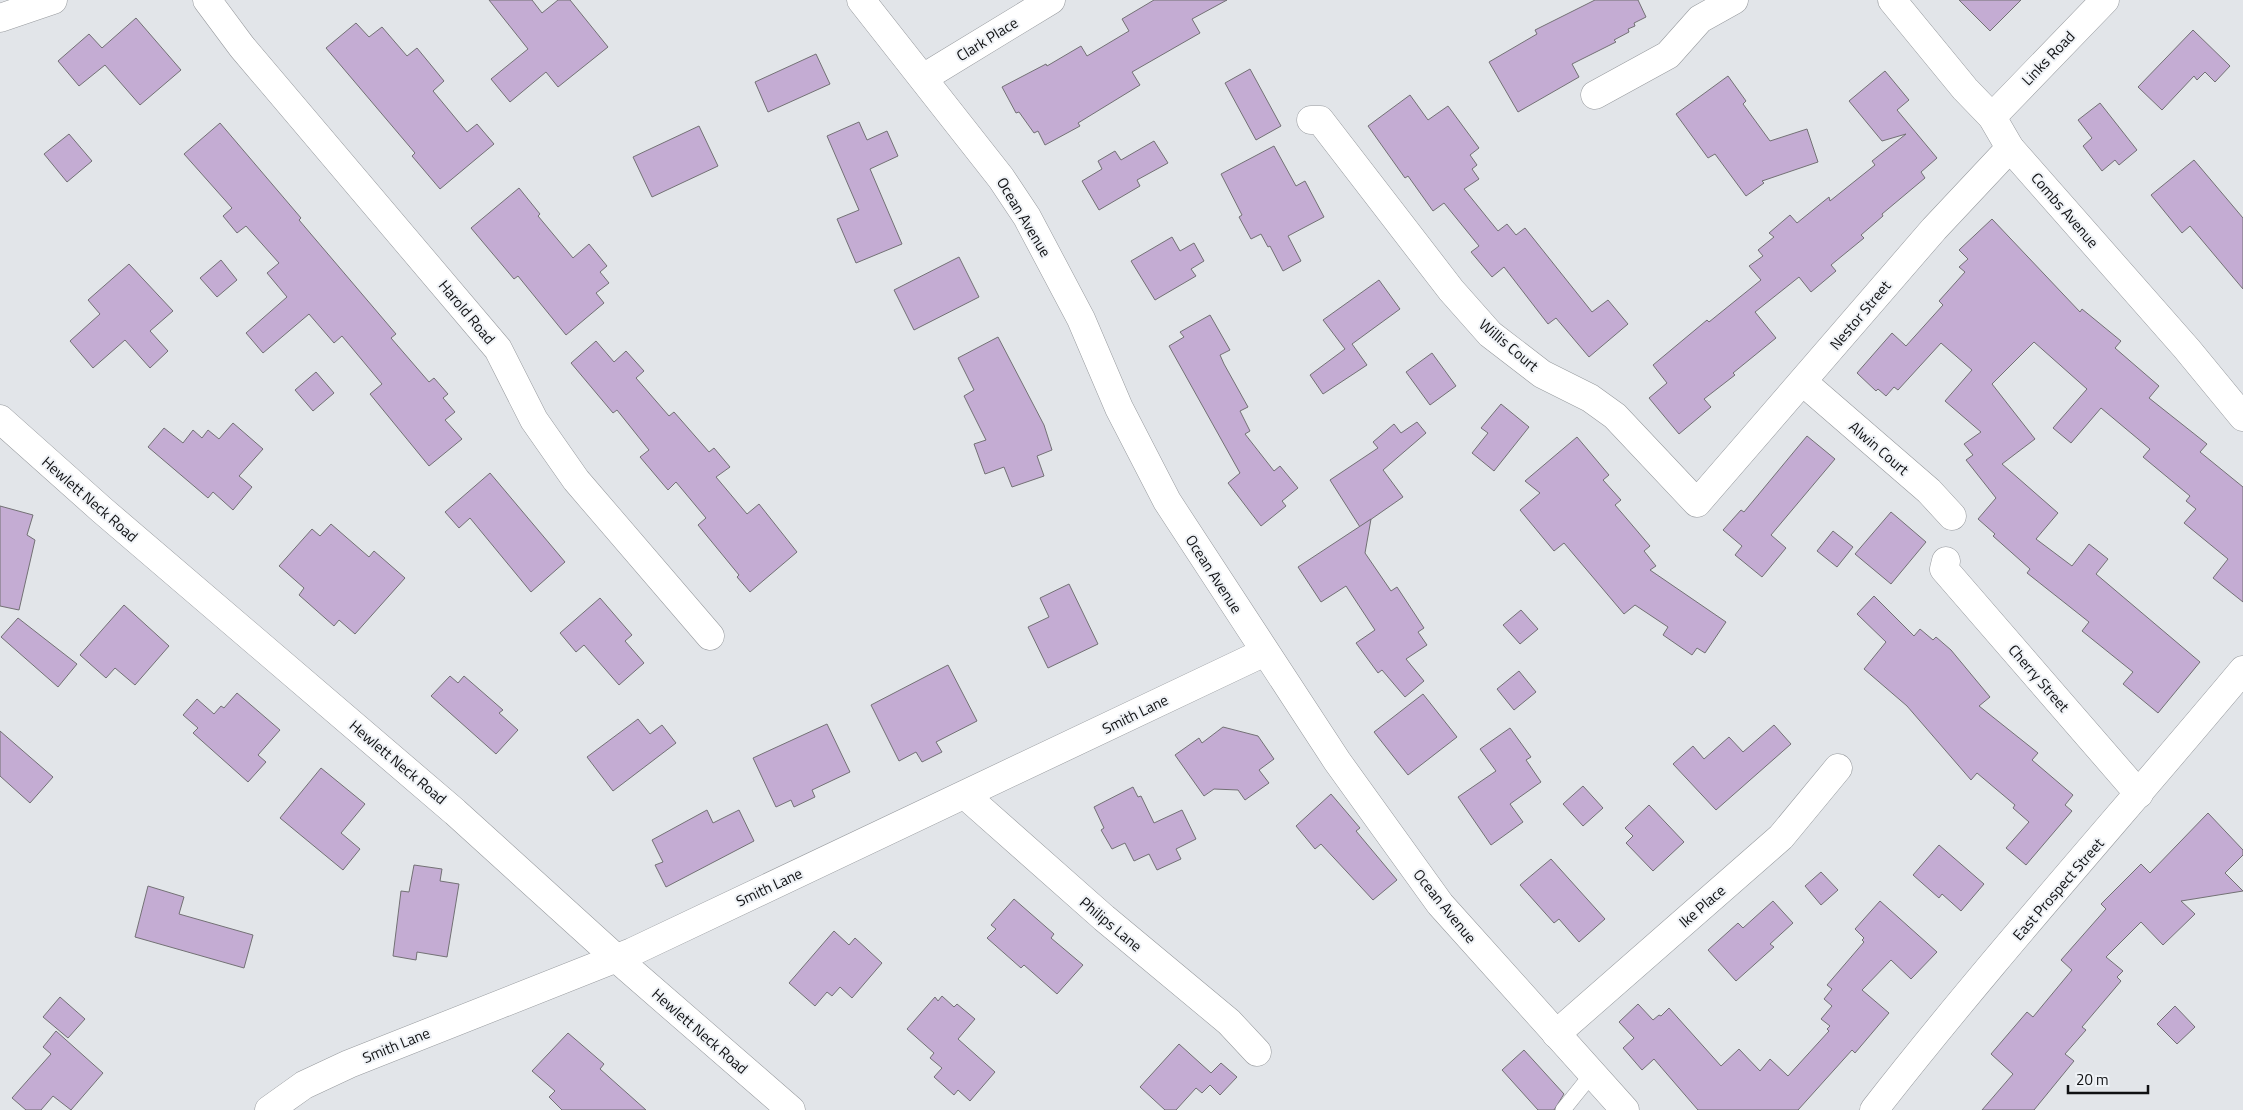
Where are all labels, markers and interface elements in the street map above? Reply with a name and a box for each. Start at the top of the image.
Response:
street label: Clark Place [952,11,1022,67]
street label: Links Road [2016,25,2080,91]
street label: Combs Avenue [2026,167,2104,253]
street label: Ocean Avenue [991,173,1057,261]
street label: Harold Road [433,275,501,349]
street label: Nestor Street [1824,275,1897,355]
street label: Willis Court [1474,313,1544,377]
street label: Alwin Court [1844,415,1915,481]
street label: Hewlett Neck Road [37,451,143,547]
street label: Ocean Avenue [1180,530,1248,618]
street label: Cherry Street [2003,639,2076,718]
street label: Smith Lane [1098,688,1172,740]
street label: Hewlett Neck Road [344,714,452,810]
street label: East Prospect Street [2007,832,2110,945]
street label: Smith Lane [732,862,806,912]
street label: Ocean Avenue [1408,864,1482,948]
street label: Ike Place [1674,879,1730,933]
street label: Philips Lane [1075,891,1147,957]
street label: Hewlett Neck Road [647,983,753,1079]
street label: Smith Lane [359,1021,433,1069]
scale bar [2068,1062,2148,1094]
text: 20 m [2076,1068,2109,1091]

